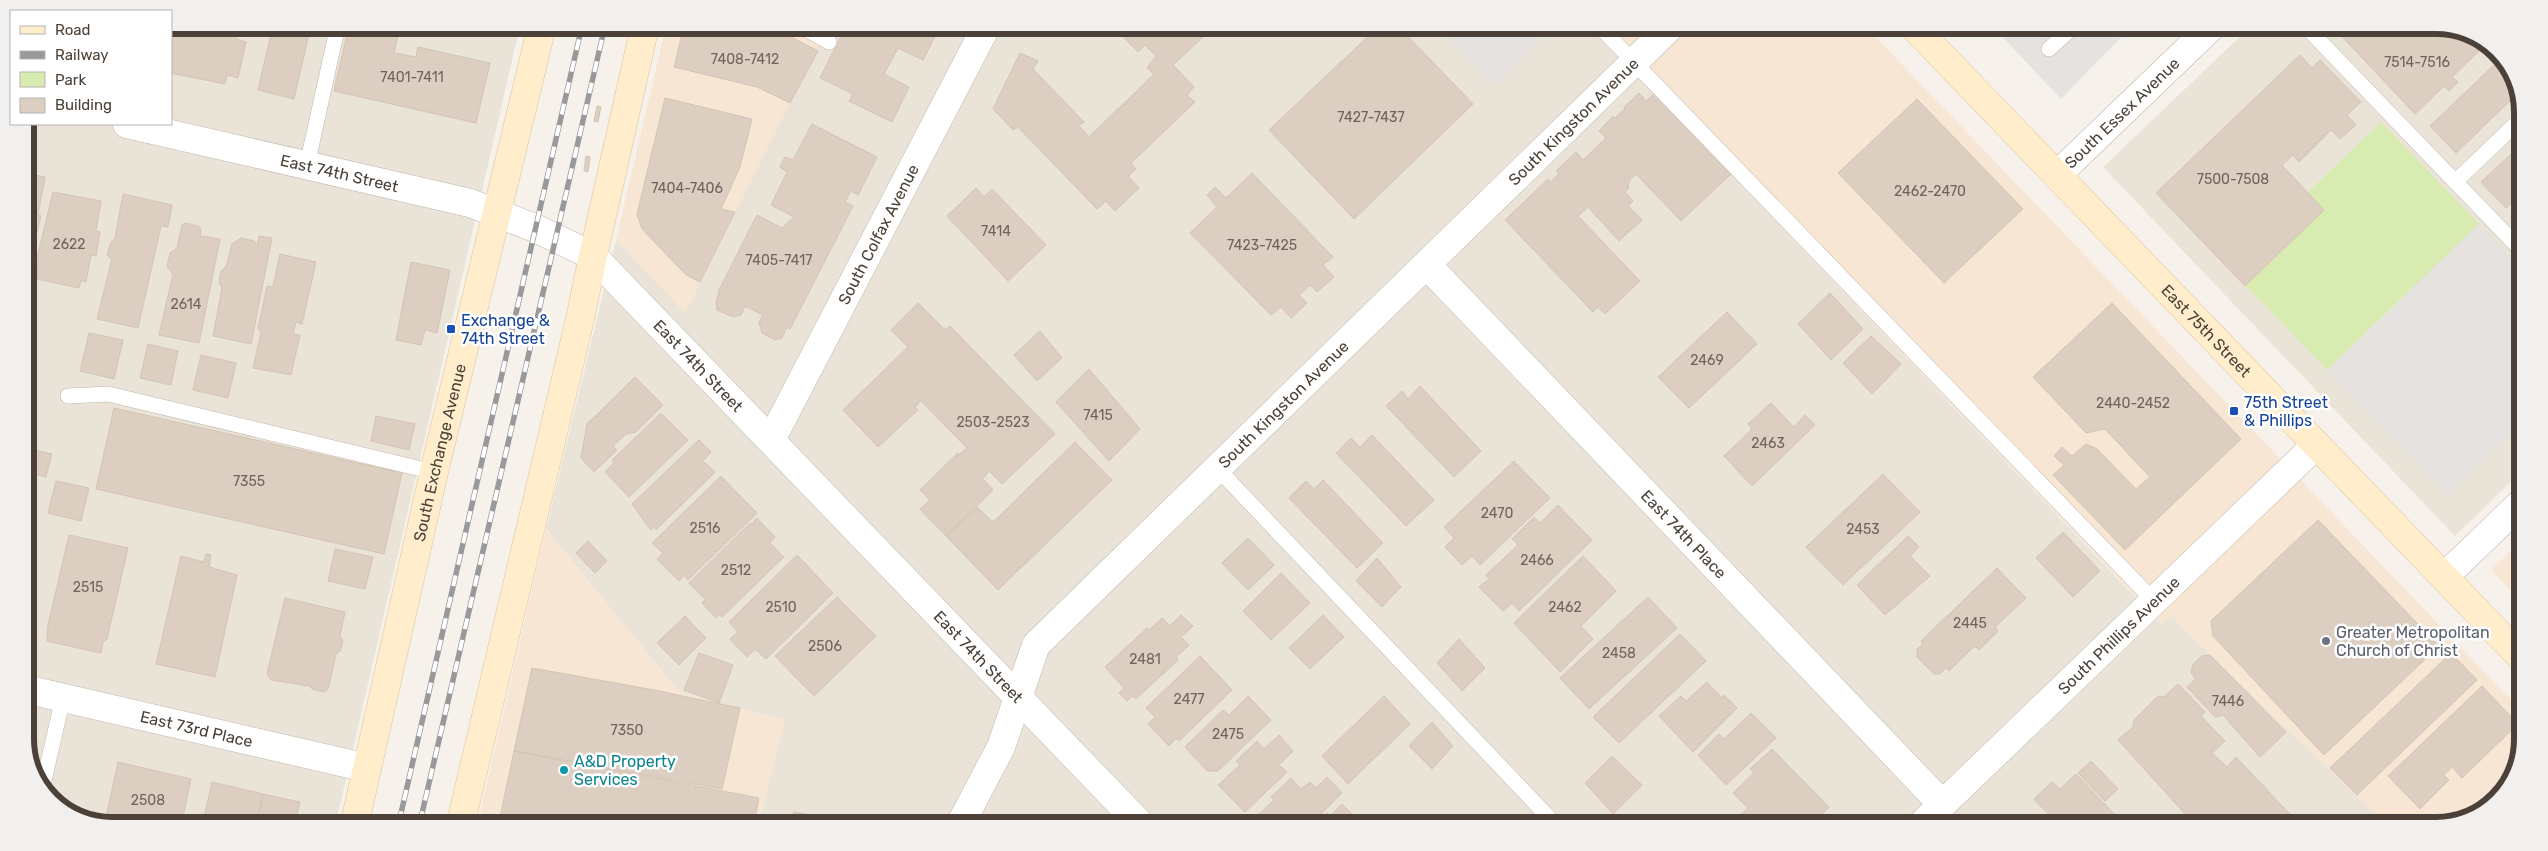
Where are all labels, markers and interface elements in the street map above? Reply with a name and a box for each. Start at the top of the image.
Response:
legend [10,10,172,125]
text: Road [55,21,91,39]
text: Railway [55,46,109,64]
house number: 7408-7412 [711,51,779,68]
street label: South Kingston Avenue [1505,54,1643,189]
street label: South Essex Avenue [2061,54,2184,172]
house number: 7514-7516 [2384,54,2450,71]
house number: 7401-7411 [380,69,444,86]
text: Park [55,71,86,89]
text: Building [55,96,112,114]
house number: 7427-7437 [1337,109,1405,126]
street label: East 74th Street [278,151,400,196]
street label: South Colfax Avenue [834,161,923,308]
house number: 7500-7508 [2197,171,2269,188]
house number: 7404-7406 [651,180,723,197]
house number: 2462-2470 [1894,183,1966,200]
house number: 7414 [981,223,1011,240]
house number: 2622 [52,236,86,253]
house number: 7423-7425 [1227,237,1297,254]
house number: 7405-7417 [746,252,812,269]
street label: East 75th Street [2157,281,2255,381]
house number: 2614 [170,296,202,313]
place label: Exchange & 74th Street [461,311,550,348]
street label: East 74th Street [649,316,747,416]
marker: Exchange & 74th Street [445,323,457,335]
street label: South Kingston Avenue [1215,337,1353,472]
house number: 2469 [1690,352,1724,369]
street label: South Exchange Avenue [410,362,470,543]
place label: 75th Street & Phillips [2244,393,2328,430]
house number: 2440-2452 [2096,395,2170,412]
marker: 75th Street & Phillips [2228,405,2240,417]
house number: 7415 [1083,407,1113,424]
house number: 2503-2523 [956,414,1030,431]
house number: 2463 [1751,435,1785,452]
house number: 7355 [233,473,265,490]
street label: East 74th Place [1637,486,1730,583]
house number: 2470 [1481,505,1513,522]
house number: 2516 [690,520,720,537]
house number: 2453 [1846,521,1880,538]
house number: 2466 [1520,552,1554,569]
house number: 2512 [721,562,751,579]
street label: South Phillips Avenue [2054,573,2184,698]
house number: 2515 [73,579,103,596]
house number: 2510 [765,599,797,616]
house number: 2462 [1548,599,1582,616]
street label: East 74th Street [930,607,1027,707]
house number: 2445 [1953,615,1987,632]
place label: Greater Metropolitan Church of Christ [2336,623,2490,660]
marker: Greater Metropolitan Church of Christ [2320,635,2332,647]
house number: 2506 [808,638,842,655]
house number: 2458 [1602,645,1636,662]
house number: 2481 [1129,651,1161,668]
house number: 2477 [1174,691,1204,708]
house number: 7446 [2212,693,2244,710]
street label: East 73rd Place [138,707,255,751]
house number: 7350 [611,722,644,739]
house number: 2475 [1212,726,1244,743]
place label: A&D Property Services [574,752,676,789]
marker: A&D Property Services [558,764,570,776]
house number: 2508 [131,792,165,809]

